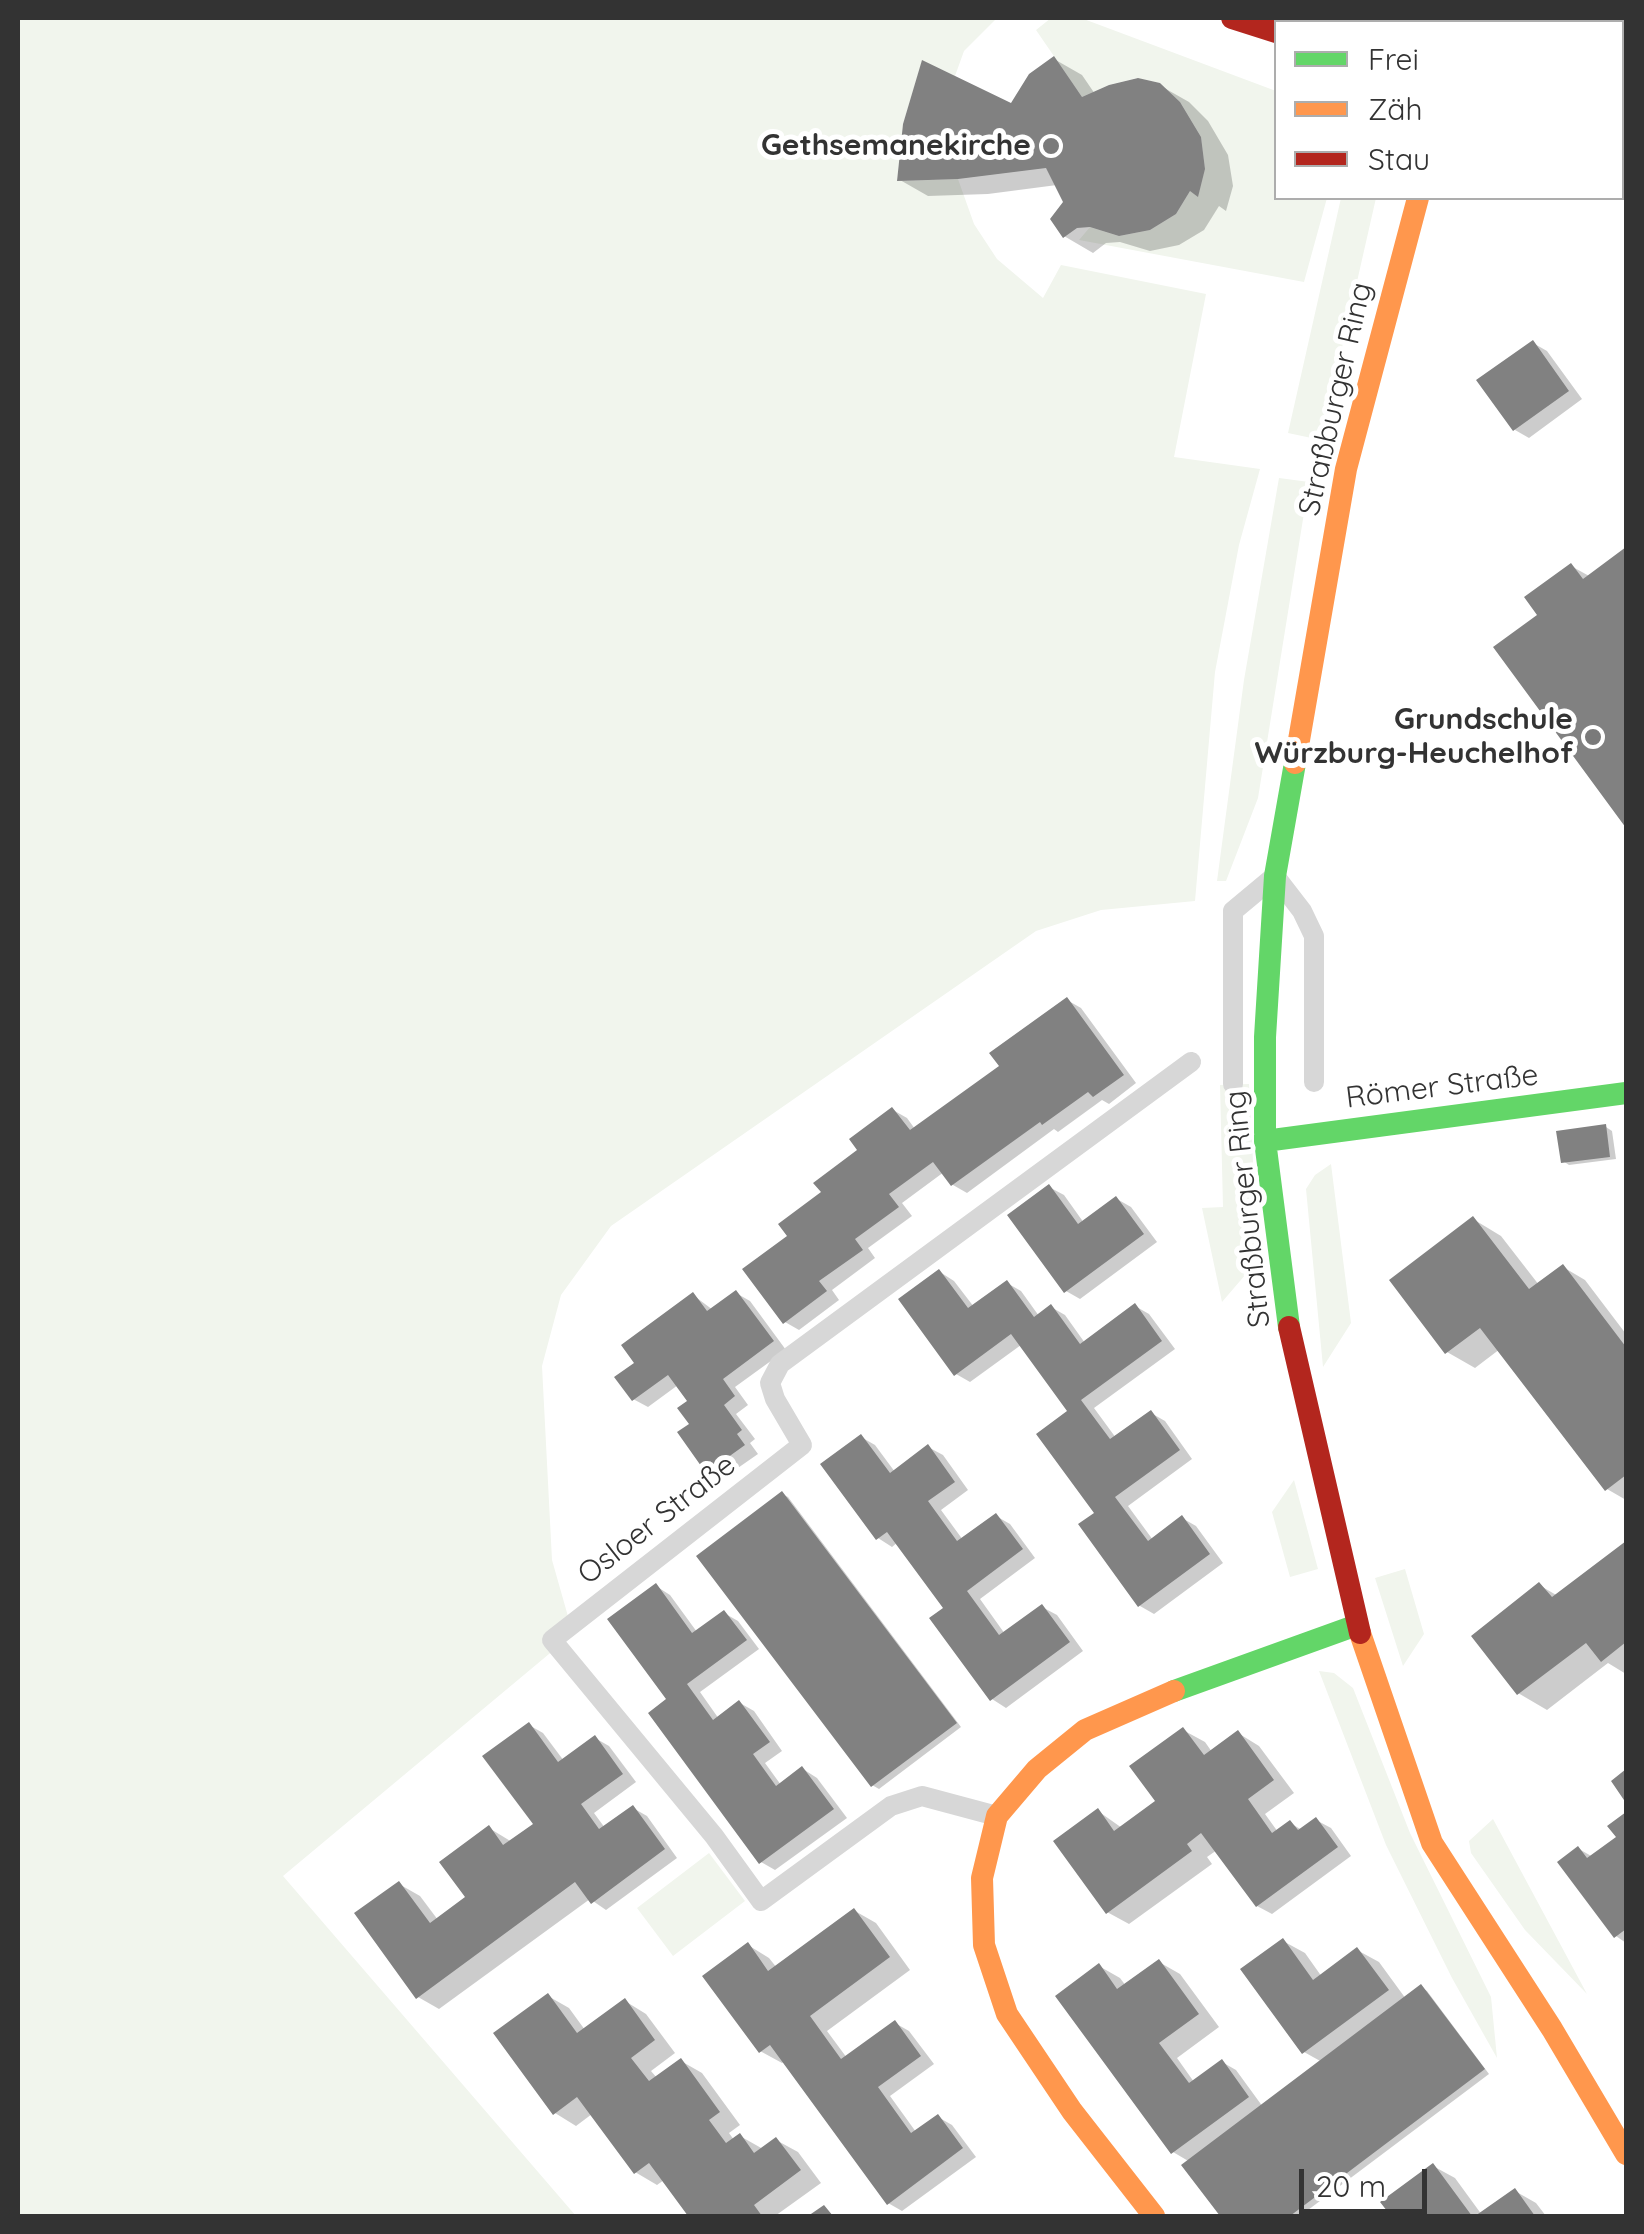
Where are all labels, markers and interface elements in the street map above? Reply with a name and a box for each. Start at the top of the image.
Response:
legend [1274,20,1624,200]
text: Frei [1368,40,1419,78]
text: Zäh [1368,90,1423,128]
place label: Gethsemanekirche [761,128,1031,164]
marker: Gethsemanekirche [1040,135,1062,157]
text: Stau [1368,140,1430,178]
street label: Straßburger Ring [1292,279,1380,519]
place label: Grundschule Würzburg-Heuchelhof [1255,702,1573,772]
marker: Grundschule Würzburg-Heuchelhof [1582,726,1604,748]
street label: Römer Straße [1344,1057,1540,1117]
street label: Straßburger Ring [1218,1089,1278,1329]
street label: Osloer Straße [571,1447,743,1593]
scale bar [1304,2149,1432,2211]
text: 20 m [1316,2167,1386,2205]

